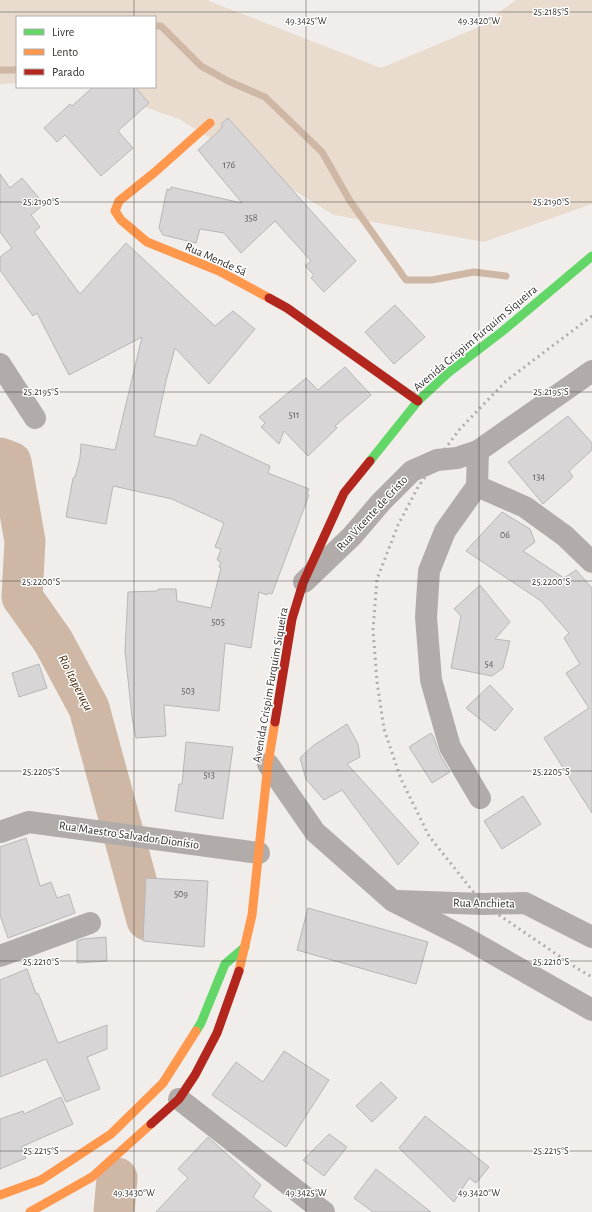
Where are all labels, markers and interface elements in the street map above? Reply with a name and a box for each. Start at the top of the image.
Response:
text: 25.2185°S [533,7,569,17]
legend [16,16,156,88]
text: 49.3425°W [285,16,327,26]
text: 49.3420°W [458,16,500,26]
text: Livre [52,26,74,38]
text: Lento [52,46,78,58]
text: Parado [52,66,85,78]
house number: 176 [223,160,235,170]
text: 25.2190°S [23,197,60,207]
text: 25.2190°S [533,197,570,207]
house number: 358 [244,213,258,223]
street label: Rua Mende Sá [184,240,249,278]
street label: Avenida Crispim Furquim Siqueira [411,282,540,393]
text: 25.2195°S [23,387,59,397]
text: 25.2195°S [533,387,569,397]
house number: 511 [288,410,300,420]
house number: 134 [533,472,545,482]
street label: Rua Vicente de Cristo [334,473,410,553]
house number: 06 [500,530,510,540]
text: 25.2200°S [22,577,60,587]
text: 25.2200°S [532,577,570,587]
street label: Avenida Crispim Furquim Siqueira [250,606,290,764]
house number: 505 [211,617,225,627]
water label: Rio Itaperuçu [55,653,95,713]
house number: 54 [485,659,494,669]
house number: 503 [181,686,195,696]
text: 25.2205°S [22,767,60,777]
text: 25.2205°S [532,767,570,777]
house number: 513 [203,770,215,780]
street label: Rua Maestro Salvador Dionísio [58,819,200,851]
house number: 509 [174,889,188,899]
street label: Rua Anchieta [453,896,515,910]
text: 25.2210°S [23,957,60,967]
text: 25.2210°S [533,957,570,967]
text: 25.2215°S [23,1146,59,1156]
text: 25.2215°S [533,1146,569,1156]
text: 49.3430°W [113,1188,155,1198]
text: 49.3425°W [285,1188,327,1198]
text: 49.3420°W [458,1188,500,1198]

